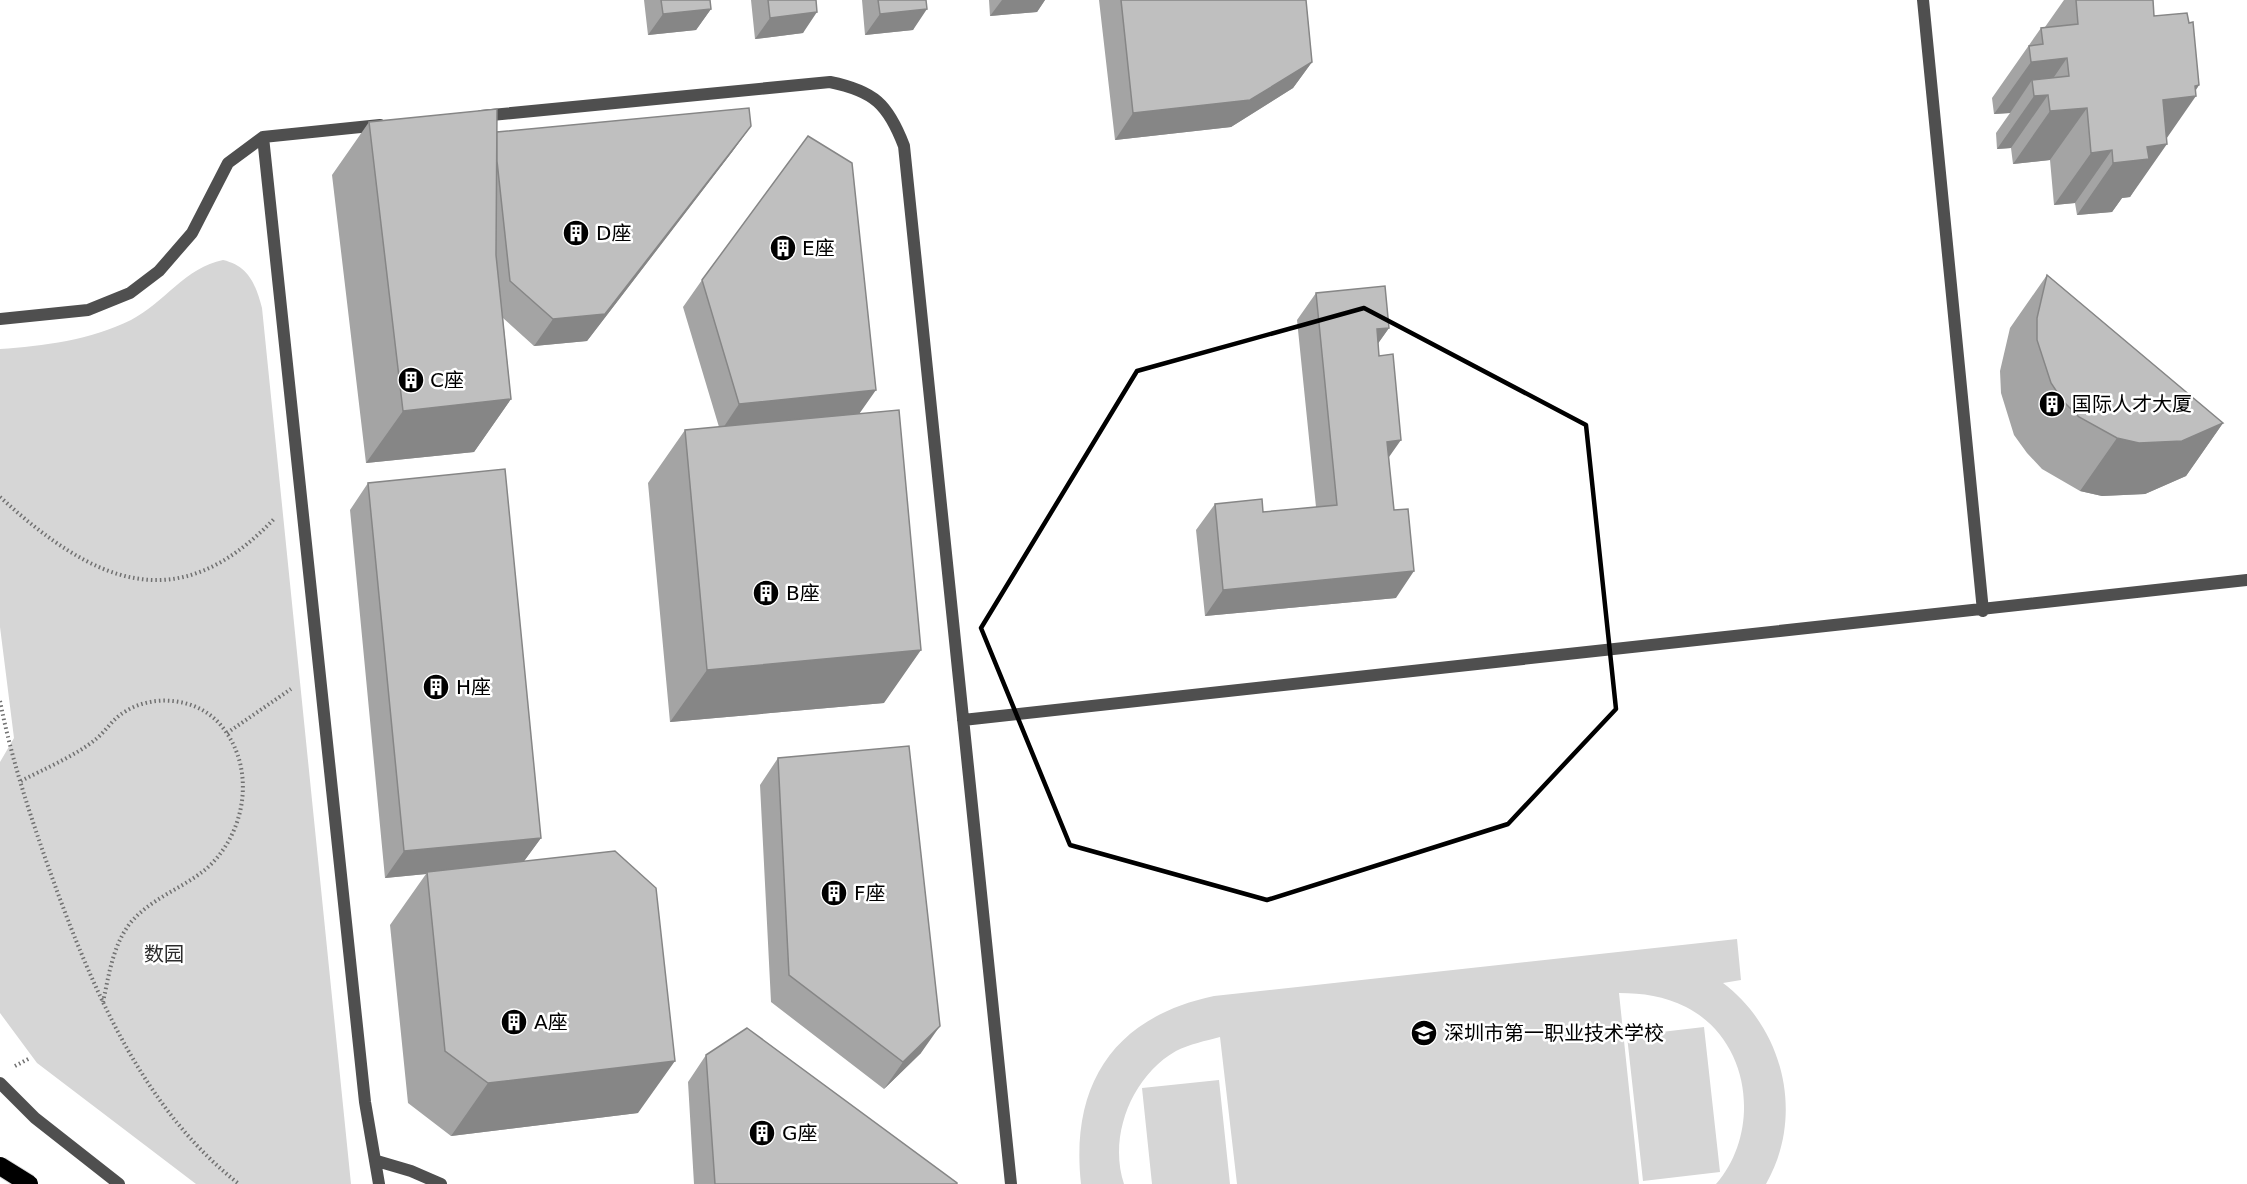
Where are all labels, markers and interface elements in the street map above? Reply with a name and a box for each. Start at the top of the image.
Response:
building icon: D座 [561,218,591,248]
place label: D座 [596,221,631,245]
building icon: E座 [768,233,798,263]
place label: E座 [802,236,835,260]
building icon: C座 [396,365,426,395]
place label: C座 [430,368,464,392]
building icon: 国际人才大厦 [2037,389,2067,419]
place label: 国际人才大厦 [2072,392,2192,416]
building icon: B座 [751,578,781,608]
place label: B座 [786,581,820,605]
building icon: H座 [421,672,451,702]
place label: H座 [456,675,491,699]
building icon: F座 [819,878,849,908]
place label: F座 [854,881,886,905]
park label: 数园 [144,942,184,966]
building icon: A座 [499,1007,529,1037]
place label: A座 [534,1010,568,1034]
school or university icon: 深圳市第一职业技术学校 [1409,1018,1439,1048]
place label: 深圳市第一职业技术学校 [1444,1021,1664,1045]
building icon: G座 [747,1118,777,1148]
place label: G座 [782,1121,818,1145]

